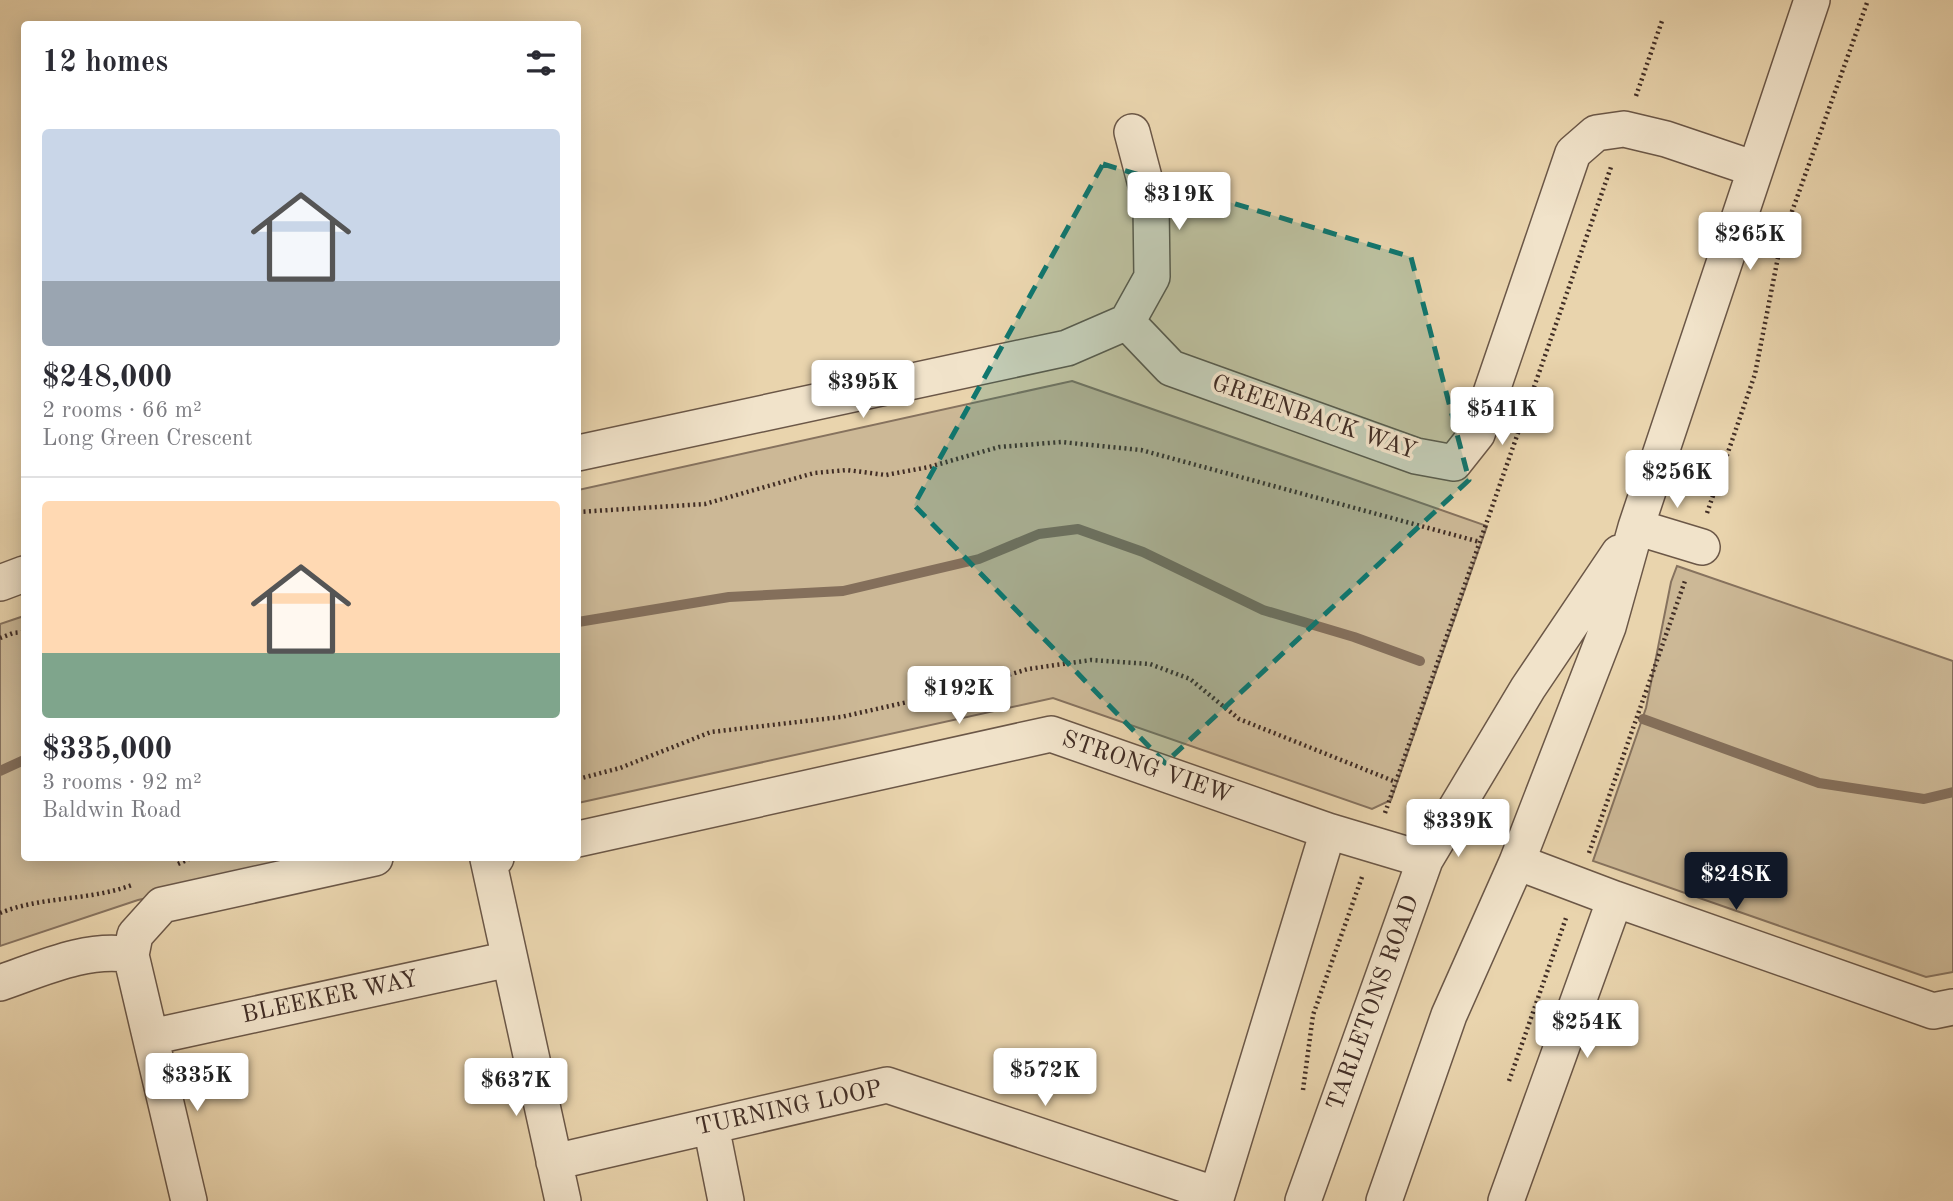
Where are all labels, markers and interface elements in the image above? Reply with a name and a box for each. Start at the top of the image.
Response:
icon: filters [522,44,560,82]
text: 12 homes [42,48,168,78]
pin: $319K [1130,173,1228,232]
icon: home [238,174,364,300]
text: $319K [1143,183,1215,206]
pin: $265K [1701,212,1799,272]
text: $265K [1714,223,1786,246]
pin: $395K [814,360,912,420]
text: $248,000 [42,363,172,393]
text: $395K [827,371,899,394]
street label: GREENBACK WAY [1208,372,1420,464]
pin: $541K [1453,388,1551,447]
text: $541K [1466,398,1538,421]
text: 2 rooms · 66 m² [42,399,202,422]
text: Long Green Crescent [42,427,253,450]
pin: $256K [1628,450,1726,510]
text: $256K [1641,461,1713,484]
icon: home [238,546,364,672]
pin: $192K [910,666,1008,726]
text: $192K [923,677,995,700]
street label: STRONG VIEW [1059,728,1236,809]
text: $335,000 [42,735,172,765]
text: 3 rooms · 92 m² [42,771,202,794]
text: Baldwin Road [42,799,182,822]
pin: $339K [1409,800,1507,859]
text: $339K [1422,810,1494,833]
pin: $248K [1687,852,1785,912]
text: $248K [1700,863,1772,886]
street label: TARLETONS ROAD [1324,892,1424,1114]
street label: BLEEKER WAY [240,968,420,1028]
pin: $254K [1538,1000,1636,1060]
text: $254K [1551,1011,1623,1034]
pin: $572K [996,1048,1094,1108]
pin: $335K [148,1054,246,1113]
pin: $637K [467,1058,565,1118]
text: $572K [1009,1059,1081,1082]
text: $335K [161,1064,233,1087]
text: $637K [480,1069,552,1092]
street label: TURNING LOOP [694,1078,884,1140]

